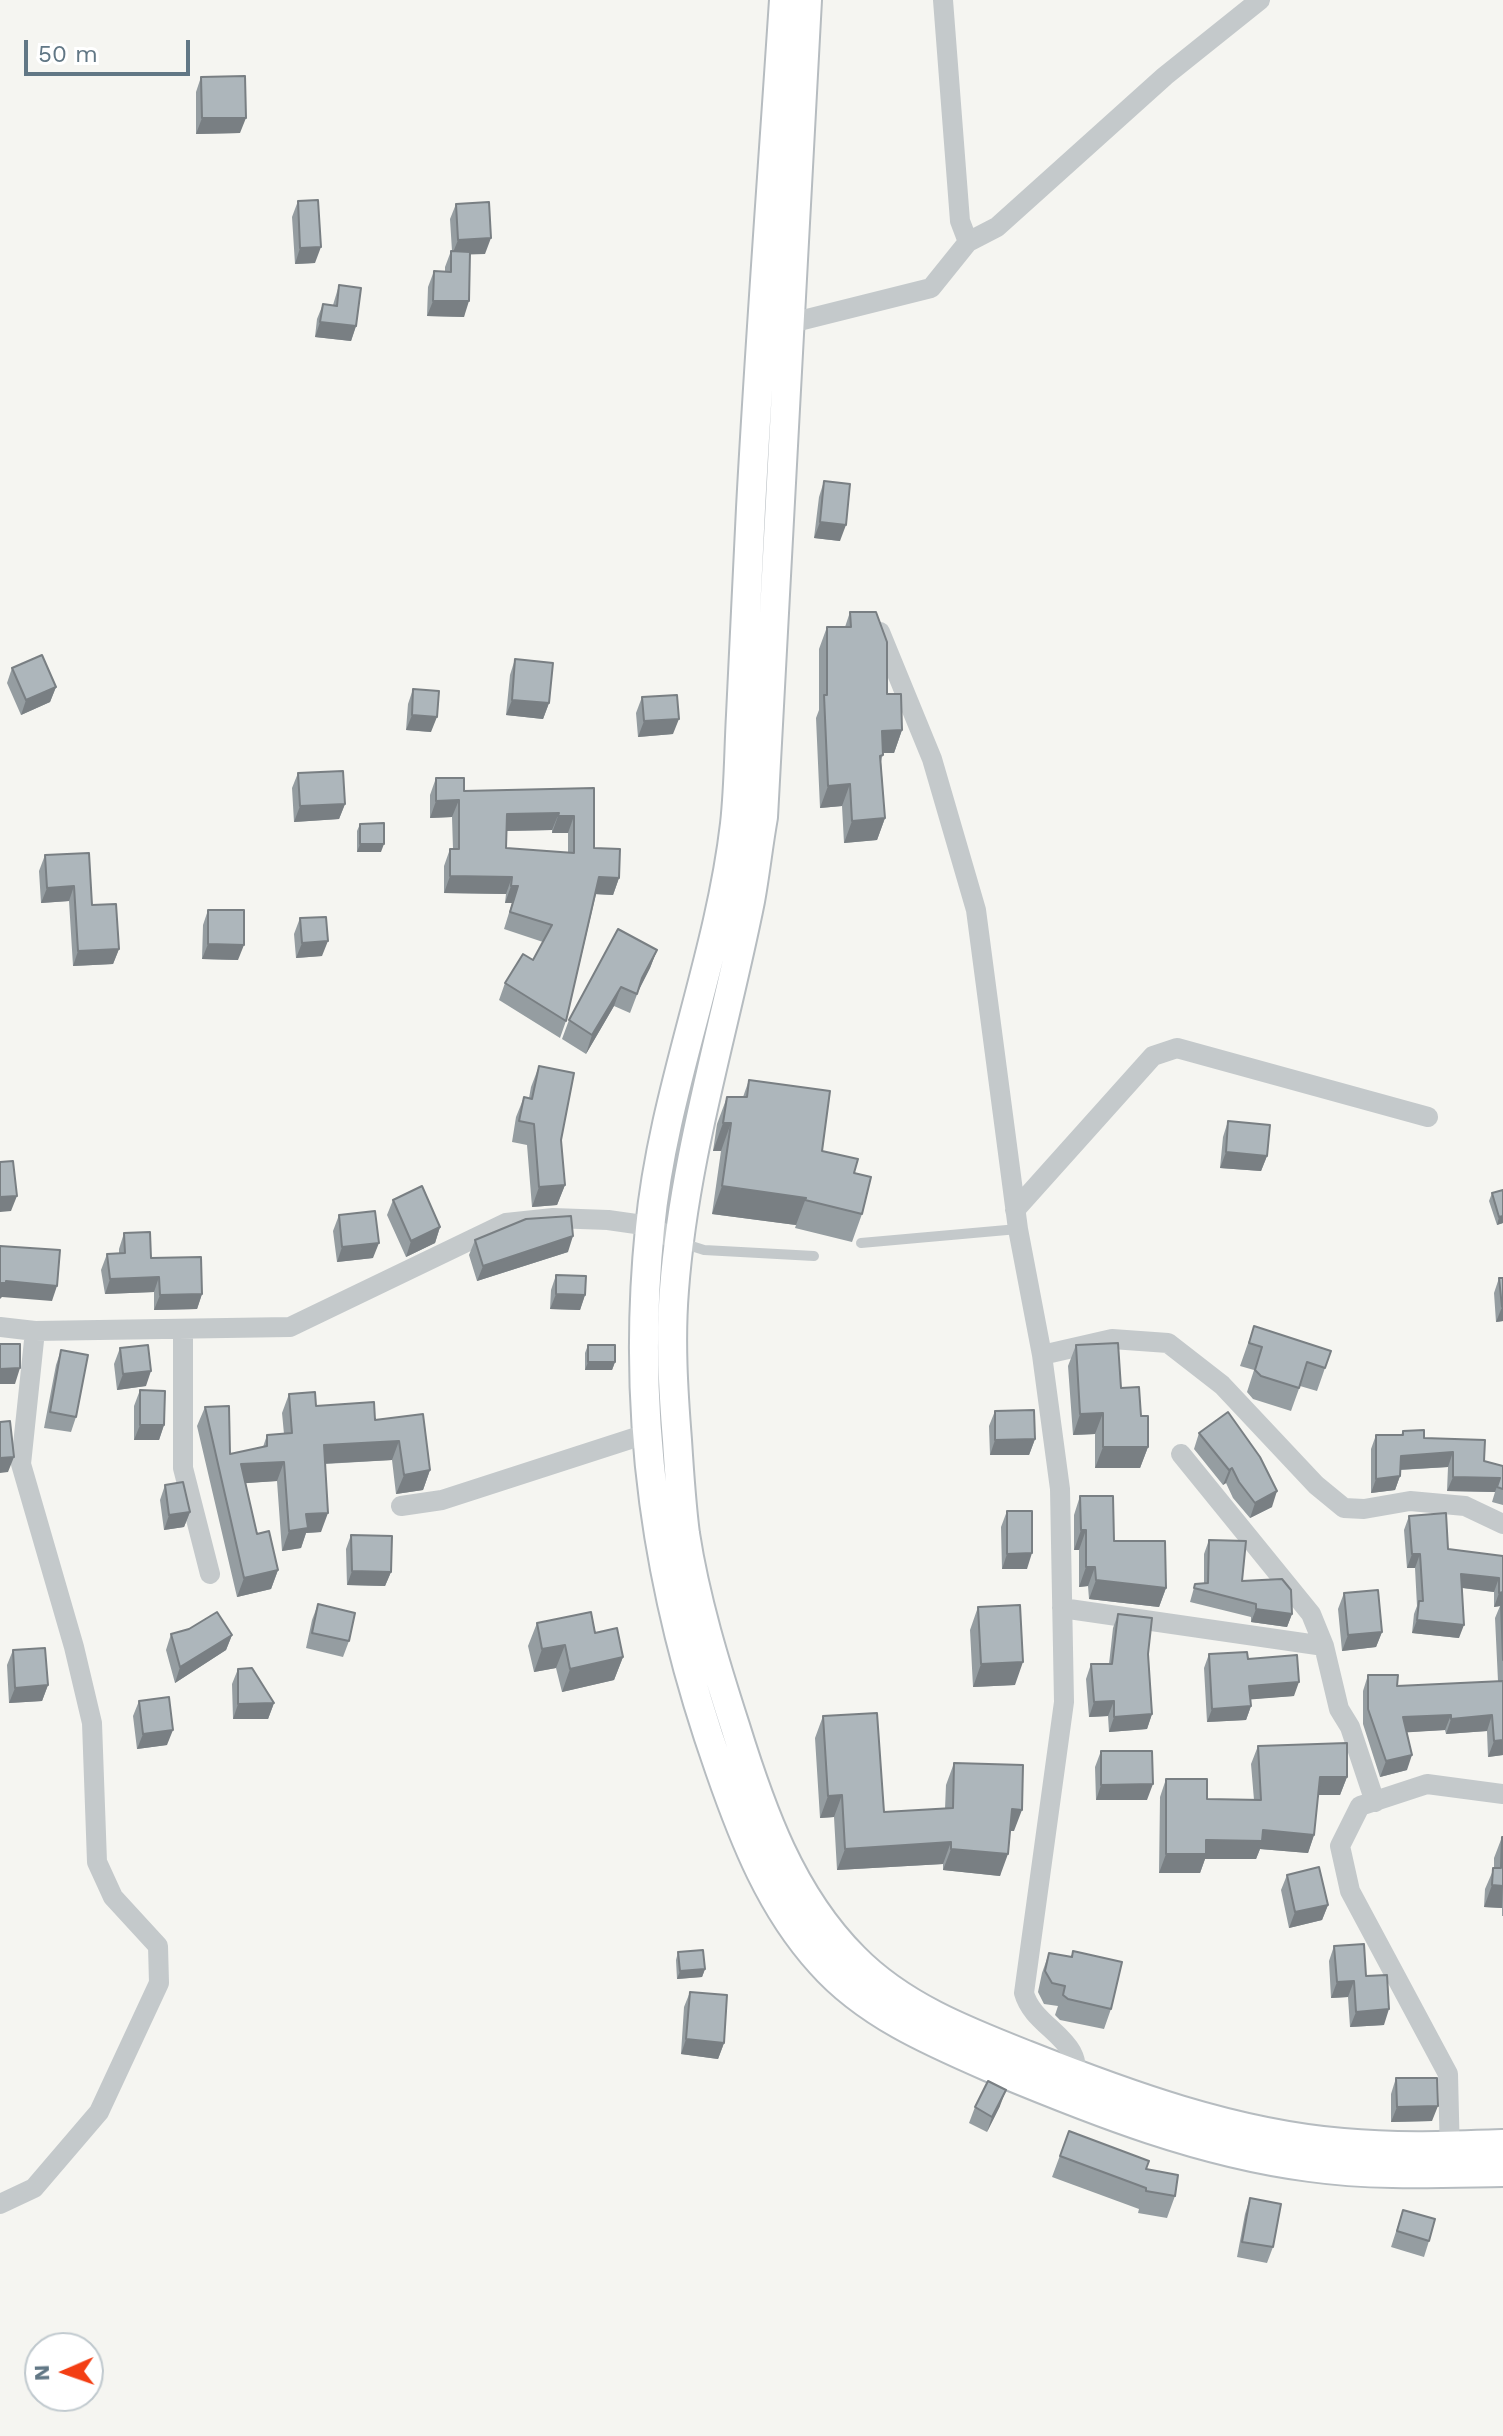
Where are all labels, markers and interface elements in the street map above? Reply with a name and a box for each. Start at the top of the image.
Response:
scale bar [28,24,194,74]
text: 50 m [38,40,98,68]
north arrow [24,2332,104,2412]
text: N [29,2364,54,2381]

